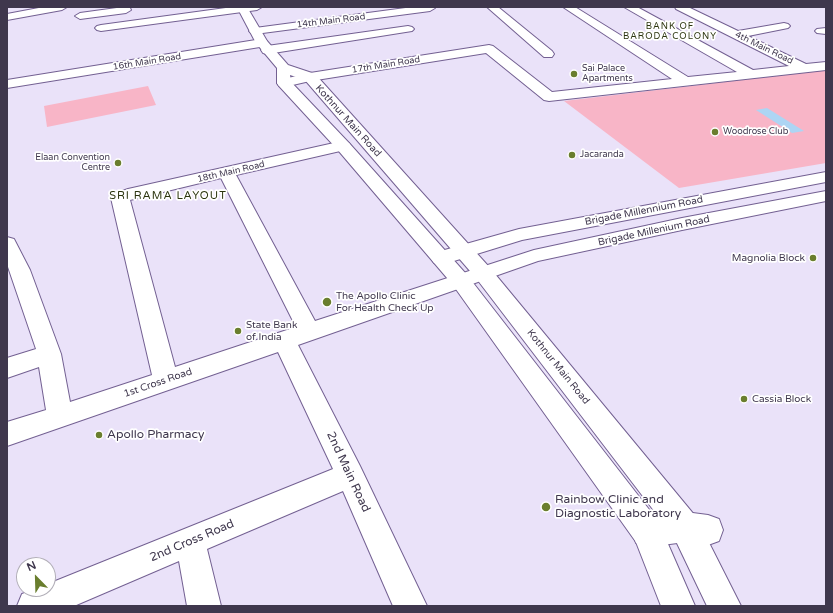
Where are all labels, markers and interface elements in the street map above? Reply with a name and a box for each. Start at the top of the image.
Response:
street label: 14th Main Road [296,11,366,31]
district label: BANK OF BARODA COLONY [623,22,717,43]
street label: 4th Main Road [733,29,795,67]
street label: 16th Main Road [112,51,182,73]
street label: 17th Main Road [351,54,421,76]
place label: Sai Palace Apartments [582,64,633,85]
marker: Sai Palace Apartments [569,69,579,79]
street label: Kothnur Main Road [312,82,384,160]
marker: Woodrose Club [710,127,720,137]
place label: Woodrose Club [723,127,789,137]
marker: Jacaranda [567,150,577,160]
place label: Jacaranda [580,150,624,160]
place label: Elaan Convention Centre [35,153,110,174]
marker: Elaan Convention Centre [113,158,123,168]
street label: 18th Main Road [196,159,266,185]
district label: SRI RAMA LAYOUT [109,189,227,203]
street label: Brigade Millennium Road [584,194,704,228]
street label: Brigade Millenium Road [597,213,711,249]
place label: Magnolia Block [732,252,805,264]
marker: Magnolia Block [808,253,818,263]
place label: The Apollo Clinic For Health Check Up [336,290,434,314]
marker: The Apollo Clinic For Health Check Up [321,296,333,308]
place label: State Bank of India [246,319,297,342]
marker: State Bank of India [233,326,243,336]
street label: Kothnur Main Road [524,327,592,407]
street label: 1st Cross Road [122,366,194,400]
place label: Cassia Block [752,393,811,405]
marker: Cassia Block [739,394,749,404]
place label: Apollo Pharmacy [107,428,204,442]
street label: 2nd Main Road [323,429,373,515]
marker: Apollo Pharmacy [94,430,104,440]
place label: Rainbow Clinic and Diagnostic Laboratory [555,493,681,521]
marker: Rainbow Clinic and Diagnostic Laboratory [540,501,552,513]
street label: 2nd Cross Road [148,517,236,565]
north arrow [16,557,56,597]
text: N [25,559,38,574]

